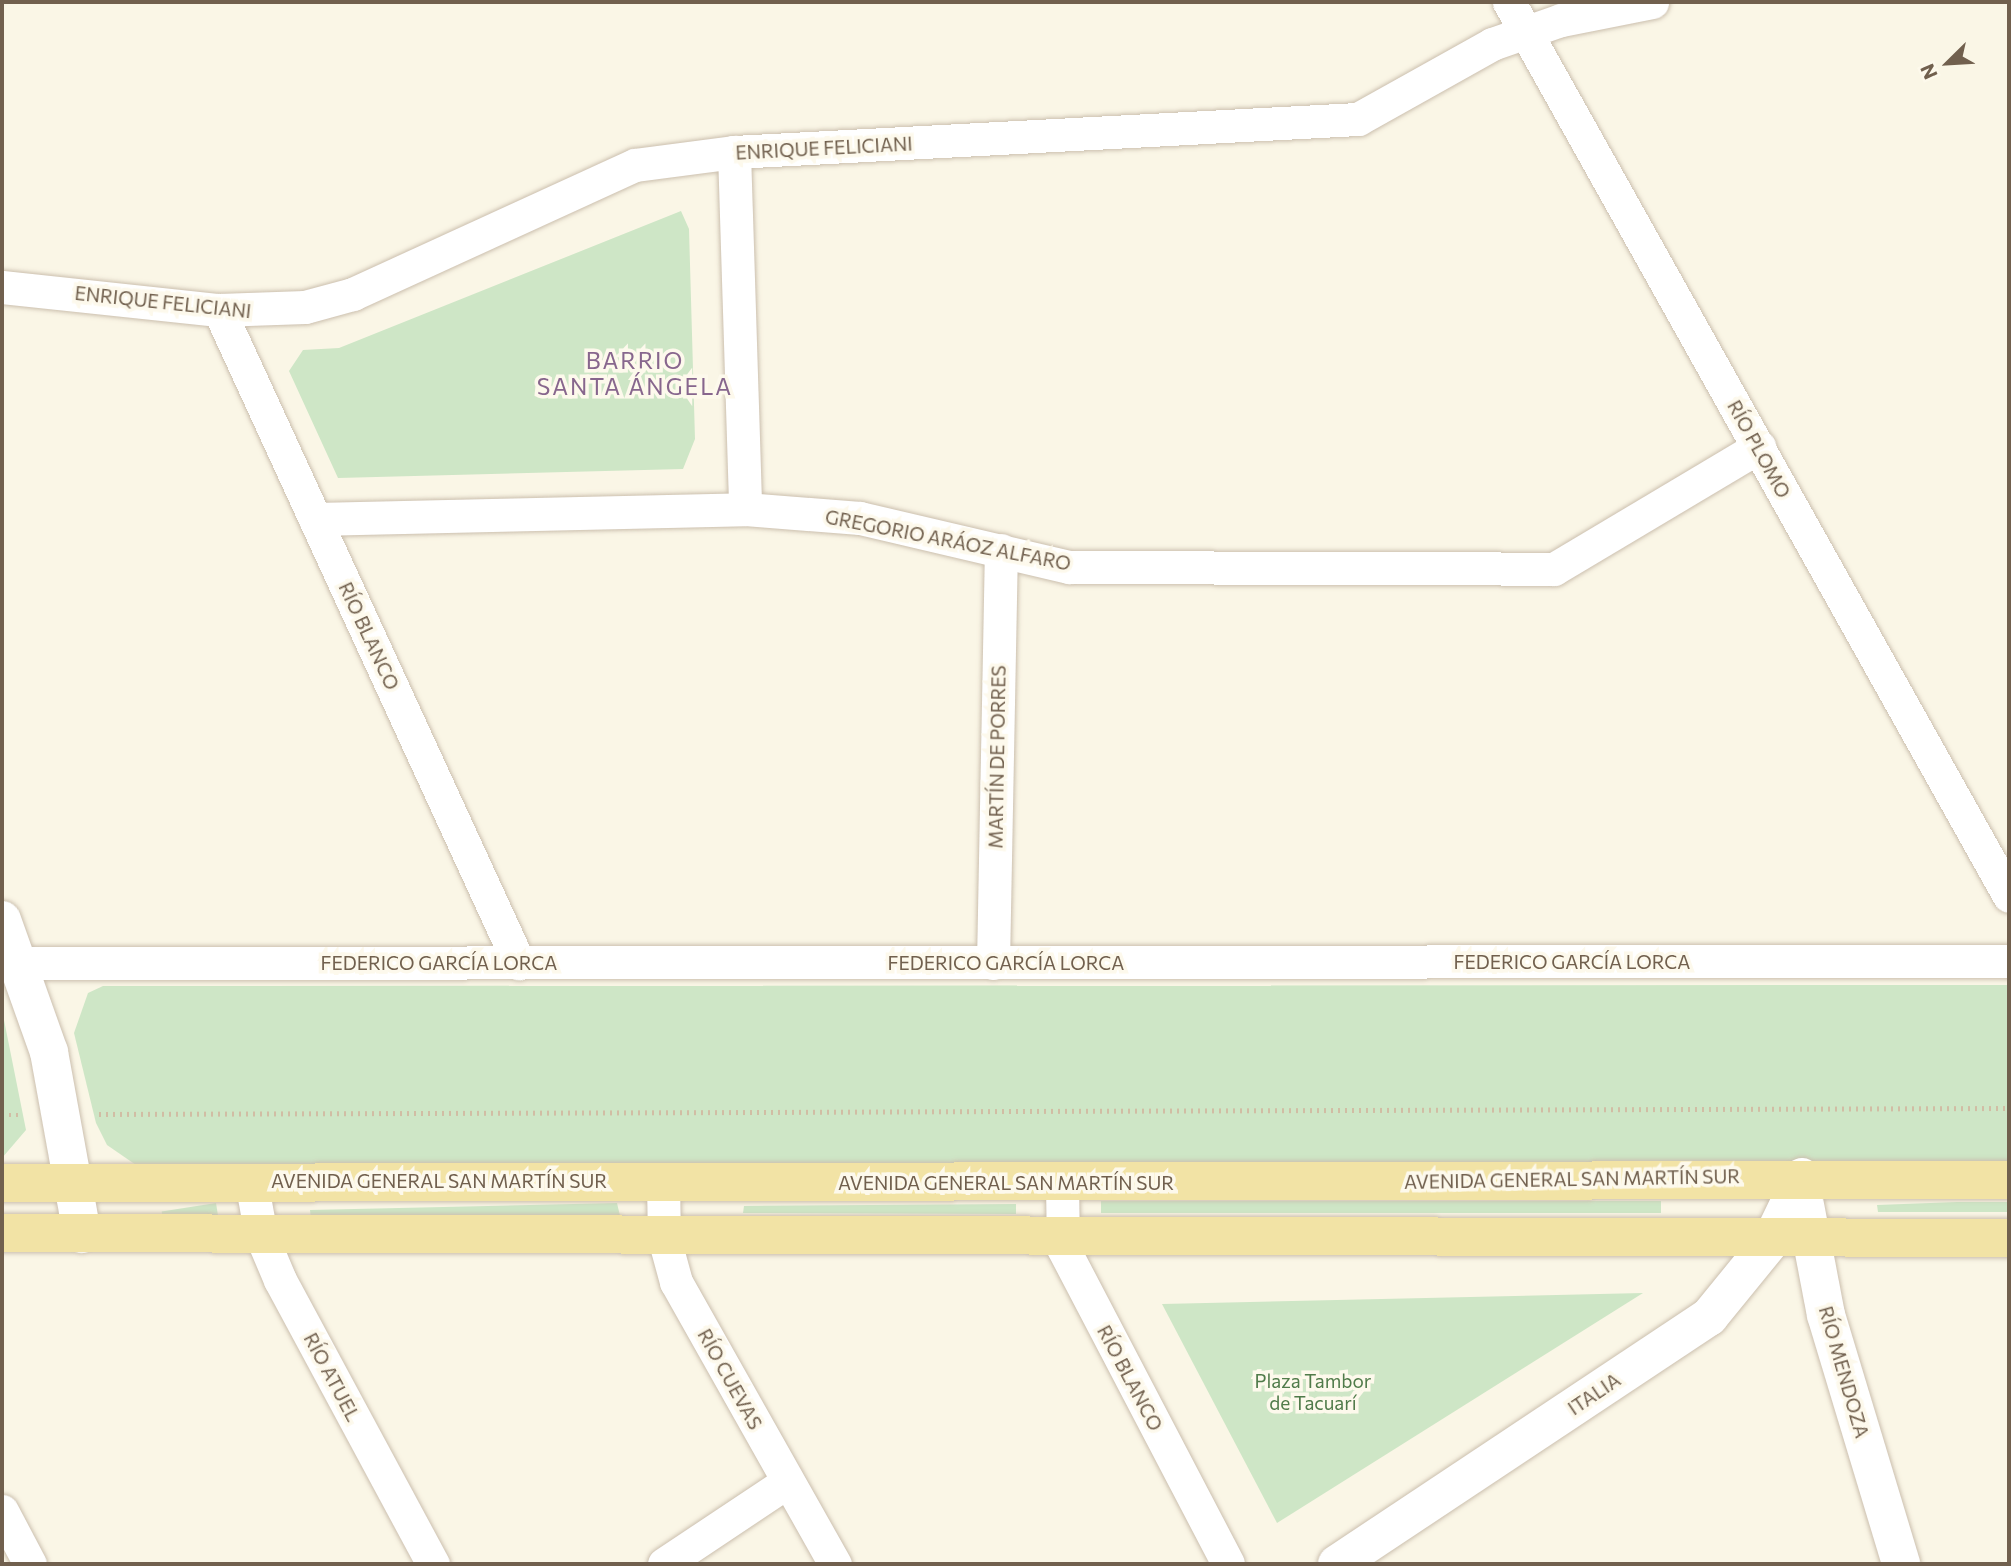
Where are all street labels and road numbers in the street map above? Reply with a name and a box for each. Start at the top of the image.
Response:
street label: ENRIQUE FELICIANI [735,132,913,164]
street label: ENRIQUE FELICIANI [74,281,252,323]
street label: RÍO PLOMO [1723,396,1795,502]
street label: GREGORIO ARÁOZ ALFARO [823,505,1073,575]
street label: RÍO BLANCO [334,578,404,694]
street label: MARTÍN DE PORRES [984,665,1010,849]
street label: FEDERICO GARCÍA LORCA [1454,951,1690,973]
street label: FEDERICO GARCÍA LORCA [321,952,557,974]
street label: FEDERICO GARCÍA LORCA [888,952,1124,974]
street label: AVENIDA GENERAL SAN MARTÍN SUR [1404,1165,1740,1193]
street label: AVENIDA GENERAL SAN MARTÍN SUR [271,1170,607,1192]
street label: AVENIDA GENERAL SAN MARTÍN SUR [838,1172,1174,1194]
street label: RÍO MENDOZA [1814,1303,1874,1441]
street label: RÍO BLANCO [1093,1321,1167,1435]
street label: RÍO CUEVAS [693,1325,767,1433]
street label: RÍO ATUEL [299,1329,365,1425]
street label: ITALIA [1563,1368,1625,1420]

